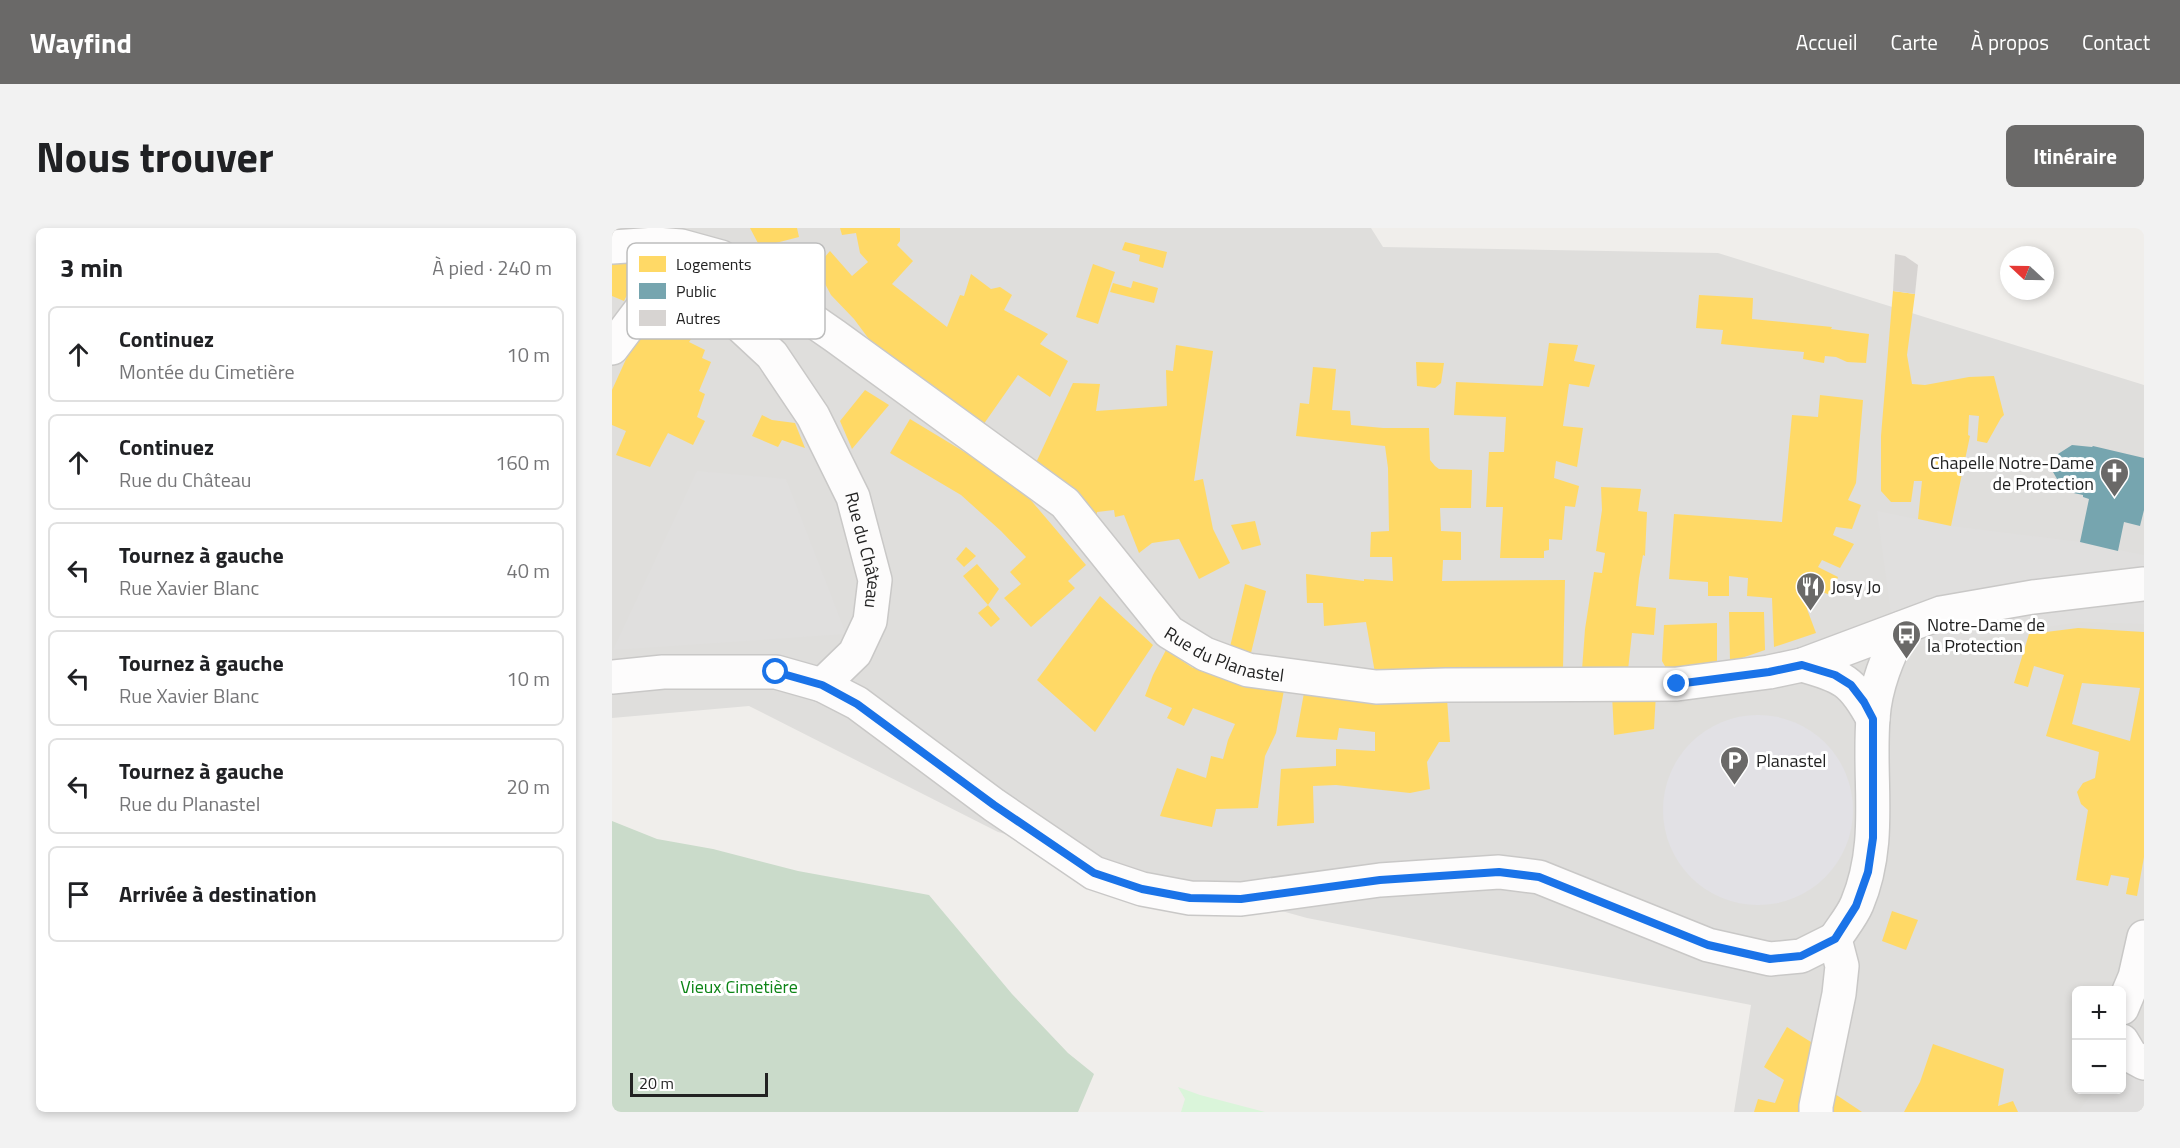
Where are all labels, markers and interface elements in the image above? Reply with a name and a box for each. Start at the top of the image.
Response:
text: Wayfind [30,21,132,64]
text: Accueil [1796,26,1858,58]
text: Carte [1891,26,1938,58]
text: À propos [1971,26,2049,58]
text: Contact [2082,26,2150,58]
text: Nous trouver [36,124,274,188]
button: Itinéraire [2006,125,2144,187]
legend [627,243,825,339]
north arrow [2000,246,2054,300]
text: 3 min [60,248,123,287]
text: À pied · 240 m [432,252,552,283]
text: Logements [676,252,751,276]
text: Public [676,279,717,303]
text: Autres [676,306,721,330]
text: Continuez [119,322,214,356]
icon: ahead [62,338,95,371]
text: 10 m [506,339,550,370]
text: Montée du Cimetière [119,356,295,387]
text: Continuez [119,430,214,464]
icon: ahead [62,446,95,479]
text: 160 m [495,447,550,478]
place label: Chapelle Notre-Dame de Protection [1930,449,2094,497]
church icon: Chapelle Notre-Dame de Protection [2099,456,2131,498]
text: Rue du Château [119,464,251,495]
street label: Rue du Château [839,489,888,610]
text: Tournez à gauche [119,538,284,572]
icon: left [62,554,95,587]
text: 40 m [506,555,550,586]
restaurant icon: Josy Jo [1794,570,1826,612]
text: Rue Xavier Blanc [119,572,259,603]
place label: Josy Jo [1831,573,1881,600]
place label: Notre-Dame de la Protection [1927,611,2045,659]
bus stop icon: Notre-Dame de la Protection [1890,618,1922,660]
street label: Rue du Planastel [1159,619,1286,688]
text: Tournez à gauche [119,646,284,680]
route start [762,658,788,684]
icon: left [62,662,95,695]
text: 10 m [506,663,550,694]
route end [1663,670,1689,696]
text: Rue Xavier Blanc [119,680,259,711]
parking icon: Planastel [1719,744,1751,786]
place label: Planastel [1756,747,1826,774]
text: Tournez à gauche [119,754,284,788]
icon: left [62,770,95,803]
text: 20 m [506,771,550,802]
text: Rue du Planastel [119,788,260,819]
text: Arrivée à destination [119,877,317,911]
icon: arrive [62,878,95,911]
park label: Vieux Cimetière [680,973,798,1000]
map controls [2072,986,2126,1094]
button: + [2072,986,2126,1040]
button: − [2072,1040,2126,1094]
scale bar [630,1070,768,1098]
text: 20 m [639,1071,674,1095]

